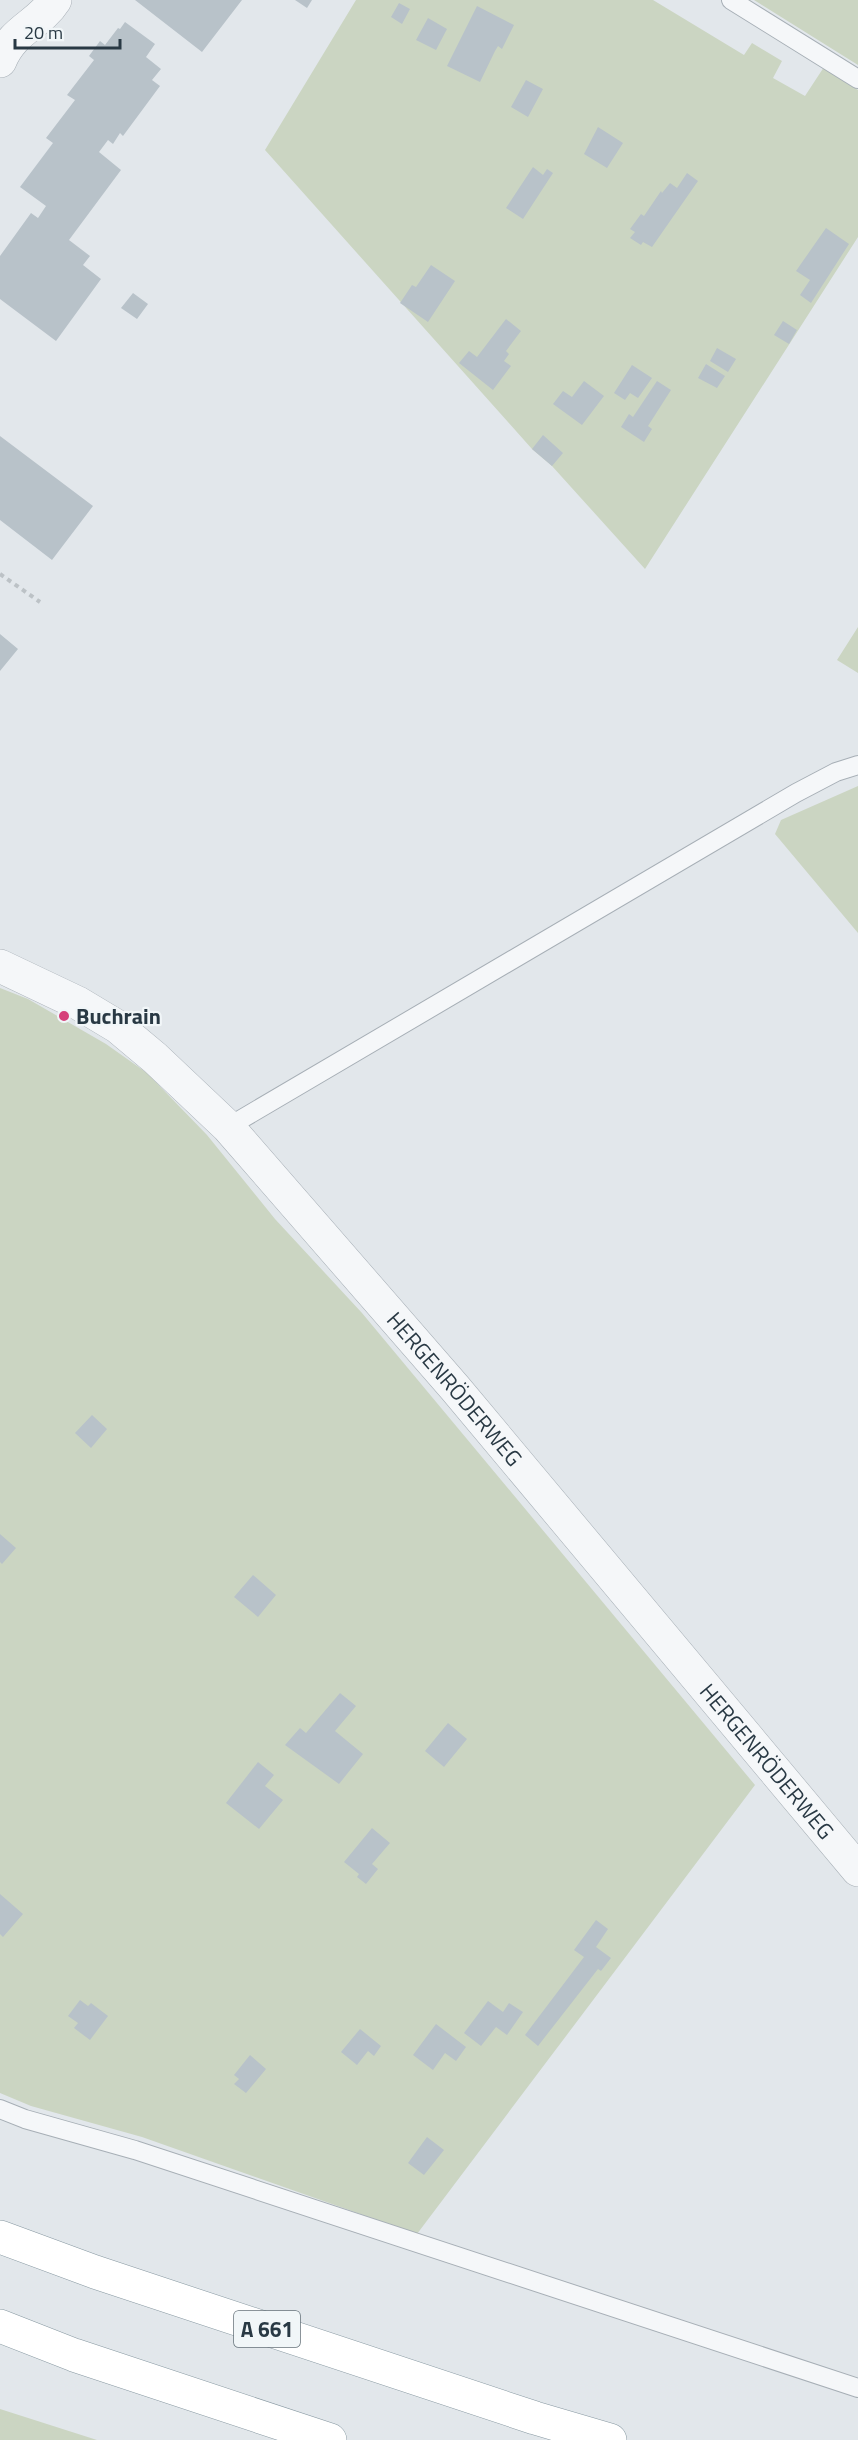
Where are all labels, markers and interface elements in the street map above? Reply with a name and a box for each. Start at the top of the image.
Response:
scale bar [15,12,120,50]
text: 20 m [24,19,63,46]
place label: Buchrain [76,999,161,1033]
marker: Buchrain [57,1009,71,1023]
street label: HERGENRÖDERWEG [379,1304,531,1474]
street label: HERGENRÖDERWEG [692,1676,842,1847]
road number: A 661 [234,2311,300,2347]

